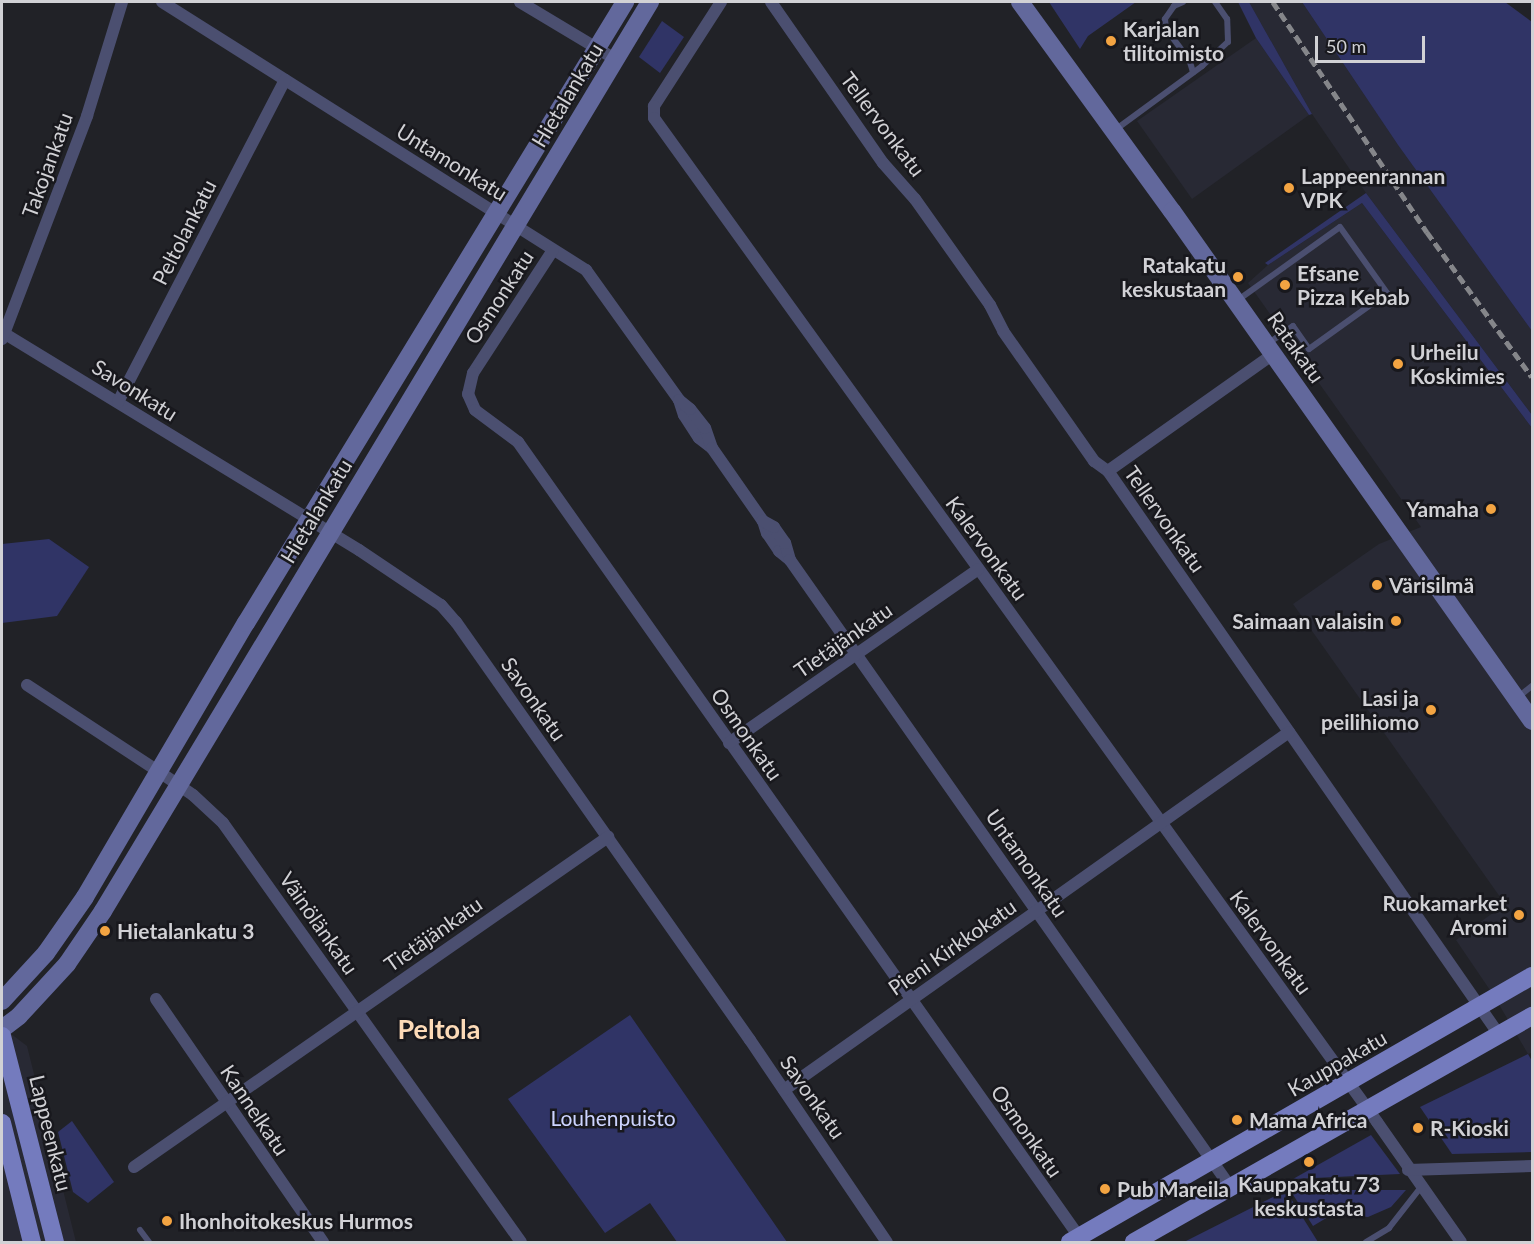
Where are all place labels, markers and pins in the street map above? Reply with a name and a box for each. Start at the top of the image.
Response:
place label: Karjalan tilitoimisto [1123,16,1224,66]
marker: Karjalan tilitoimisto [1104,34,1118,48]
place label: Lappeenrannan VPK [1301,163,1445,213]
marker: Lappeenrannan VPK [1282,181,1296,195]
place label: Ratakatu keskustaan [1122,252,1226,302]
place label: Efsane Pizza Kebab [1297,260,1410,310]
marker: Ratakatu keskustaan [1231,270,1245,284]
marker: Efsane Pizza Kebab [1278,278,1292,292]
place label: Urheilu Koskimies [1410,339,1505,389]
marker: Urheilu Koskimies [1391,357,1405,371]
place label: Yamaha [1406,496,1479,522]
marker: Yamaha [1484,502,1498,516]
place label: Värisilmä [1389,572,1474,598]
marker: Värisilmä [1370,578,1384,592]
place label: Saimaan valaisin [1232,608,1384,634]
marker: Saimaan valaisin [1389,614,1403,628]
place label: Lasi ja peilihiomo [1321,685,1419,735]
marker: Lasi ja peilihiomo [1424,703,1438,717]
place label: Ruokamarket Aromi [1382,890,1507,940]
marker: Ruokamarket Aromi [1512,908,1526,922]
place label: Hietalankatu 3 [117,918,254,944]
marker: Hietalankatu 3 [98,924,112,938]
place label: Mama Africa [1249,1107,1368,1133]
marker: Mama Africa [1230,1113,1244,1127]
place label: R-Kioski [1430,1115,1509,1141]
marker: R-Kioski [1411,1121,1425,1135]
marker: Kauppakatu 73 keskustasta [1302,1155,1316,1169]
place label: Kauppakatu 73 keskustasta [1238,1171,1380,1221]
place label: Pub Mareila [1117,1176,1229,1202]
marker: Pub Mareila [1098,1182,1112,1196]
place label: Ihonhoitokeskus Hurmos [179,1208,413,1234]
marker: Ihonhoitokeskus Hurmos [160,1214,174,1228]

